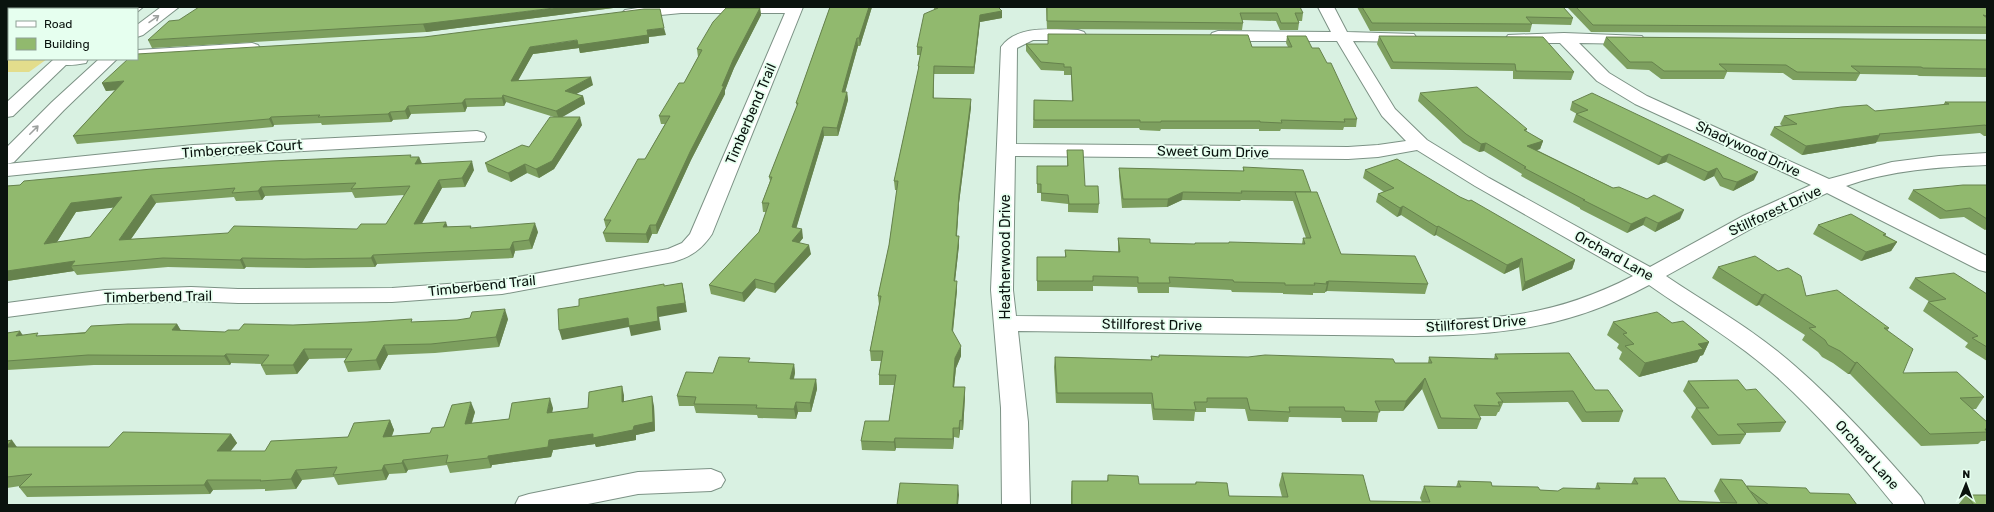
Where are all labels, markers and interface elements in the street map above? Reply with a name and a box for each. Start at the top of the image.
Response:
legend [8,8,138,60]
one-way arrow [148,15,159,23]
text: Road [44,17,72,31]
text: Building [44,37,90,51]
street label: Timberbend Trail [722,61,780,167]
street label: Shadywood Drive [1693,117,1803,181]
one-way arrow [29,125,39,135]
street label: Timbercreek Court [181,136,303,162]
street label: Sweet Gum Drive [1157,143,1269,161]
street label: Stillforest Drive [1726,182,1824,240]
street label: Heatherwood Drive [997,194,1014,320]
street label: Orchard Lane [1572,227,1657,285]
street label: Timberbend Trail [427,272,537,300]
street label: Timberbend Trail [104,288,212,306]
street label: Stillforest Drive [1425,312,1527,336]
street label: Stillforest Drive [1102,316,1203,334]
street label: Orchard Lane [1831,417,1903,493]
north arrow [1946,464,1986,504]
text: N [1962,468,1970,481]

